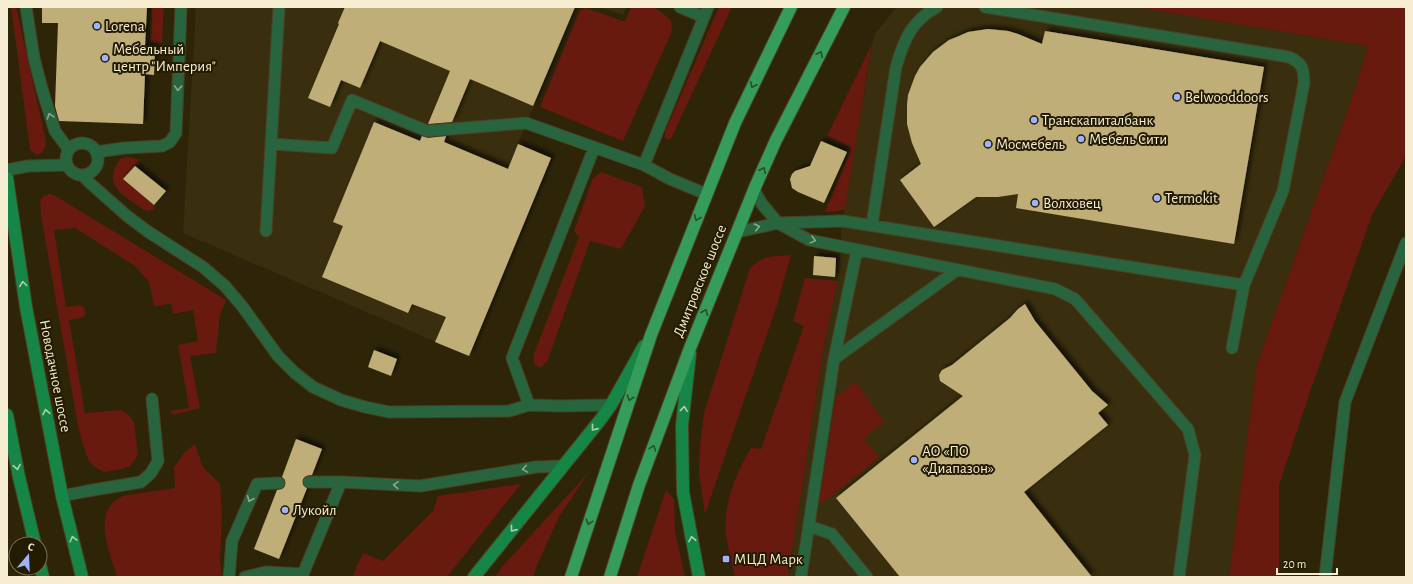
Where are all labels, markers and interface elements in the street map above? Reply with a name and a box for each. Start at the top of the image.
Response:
place label: Lorena [105,19,145,34]
marker: Lorena [92,21,102,31]
place label: Мебельный центр "Империя" [113,42,216,74]
one-way arrow [816,50,823,58]
marker: Мебельный центр "Империя" [100,53,110,63]
one-way arrow [750,81,758,88]
one-way arrow [174,85,182,91]
place label: Belwooddoors [1185,90,1269,105]
marker: Belwooddoors [1172,92,1182,102]
one-way arrow [46,113,55,120]
place label: Транскапиталбанк [1042,113,1153,128]
marker: Транскапиталбанк [1029,115,1039,125]
place label: Мебель Сити [1089,132,1167,147]
marker: Мебель Сити [1076,134,1086,144]
place label: Мосмебель [996,137,1066,152]
marker: Мосмебель [983,139,993,149]
one-way arrow [758,167,766,174]
place label: Termokit [1165,191,1218,206]
marker: Termokit [1152,193,1162,203]
place label: Волховец [1043,196,1101,211]
marker: Волховец [1030,198,1040,208]
one-way arrow [694,213,702,221]
street label: Дмитровское шоссе [671,223,729,339]
one-way arrow [754,224,761,232]
one-way arrow [809,235,816,244]
one-way arrow [19,281,28,287]
one-way arrow [700,309,708,316]
street label: Новодачное шоссе [37,318,73,434]
one-way arrow [626,395,635,402]
one-way arrow [679,406,688,412]
one-way arrow [42,409,51,415]
one-way arrow [592,423,599,430]
place label: АО «ПО «Диапазон» [922,444,994,476]
one-way arrow [648,445,657,452]
marker: АО «ПО «Диапазон» [909,455,919,465]
one-way arrow [12,464,21,470]
one-way arrow [522,464,528,473]
one-way arrow [393,480,399,489]
one-way arrow [247,494,255,502]
place label: Лукойл [293,503,337,518]
marker: Лукойл [280,505,290,515]
one-way arrow [585,518,594,525]
one-way arrow [510,524,517,531]
north arrow [8,536,48,576]
one-way arrow [69,536,77,542]
one-way arrow [688,536,696,542]
text: С [26,541,36,553]
scale bar [1277,550,1337,576]
place label: МЦД Марк [734,552,803,567]
marker: МЦД Марк [721,554,731,564]
text: 20 m [1283,558,1306,570]

